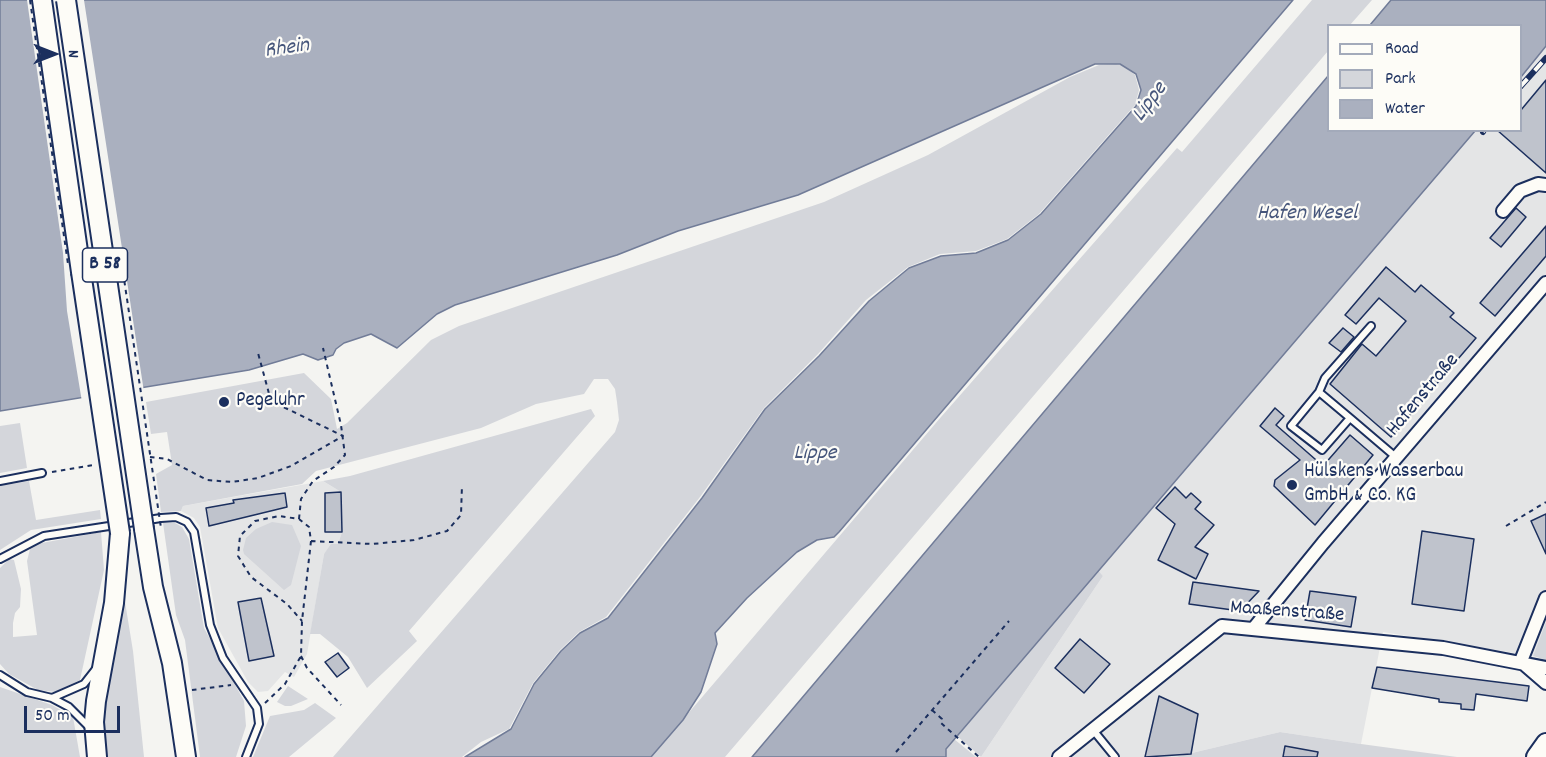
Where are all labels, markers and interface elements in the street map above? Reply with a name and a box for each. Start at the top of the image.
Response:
north arrow [24,24,84,84]
legend [1327,24,1522,132]
water label: Rhein [263,34,311,66]
text: Road [1385,37,1419,62]
text: N [61,50,84,58]
text: Park [1385,67,1416,92]
water label: Lippe [1128,78,1174,128]
text: Water [1385,97,1425,122]
water label: Hafen Wesel [1257,202,1357,228]
road number: B 58 [82,248,128,282]
street label: Hafenstraße [1382,349,1466,443]
place label: Pegeluhr [236,389,305,415]
marker: Pegeluhr [217,395,231,409]
water label: Lippe [794,442,836,468]
place label: Hülskens Wasserbau GmbH & Co. KG [1304,460,1463,510]
marker: Hülskens Wasserbau GmbH & Co. KG [1285,478,1299,492]
street label: Maaßenstraße [1229,596,1345,630]
scale bar [27,694,123,732]
text: 50 m [35,704,70,729]

